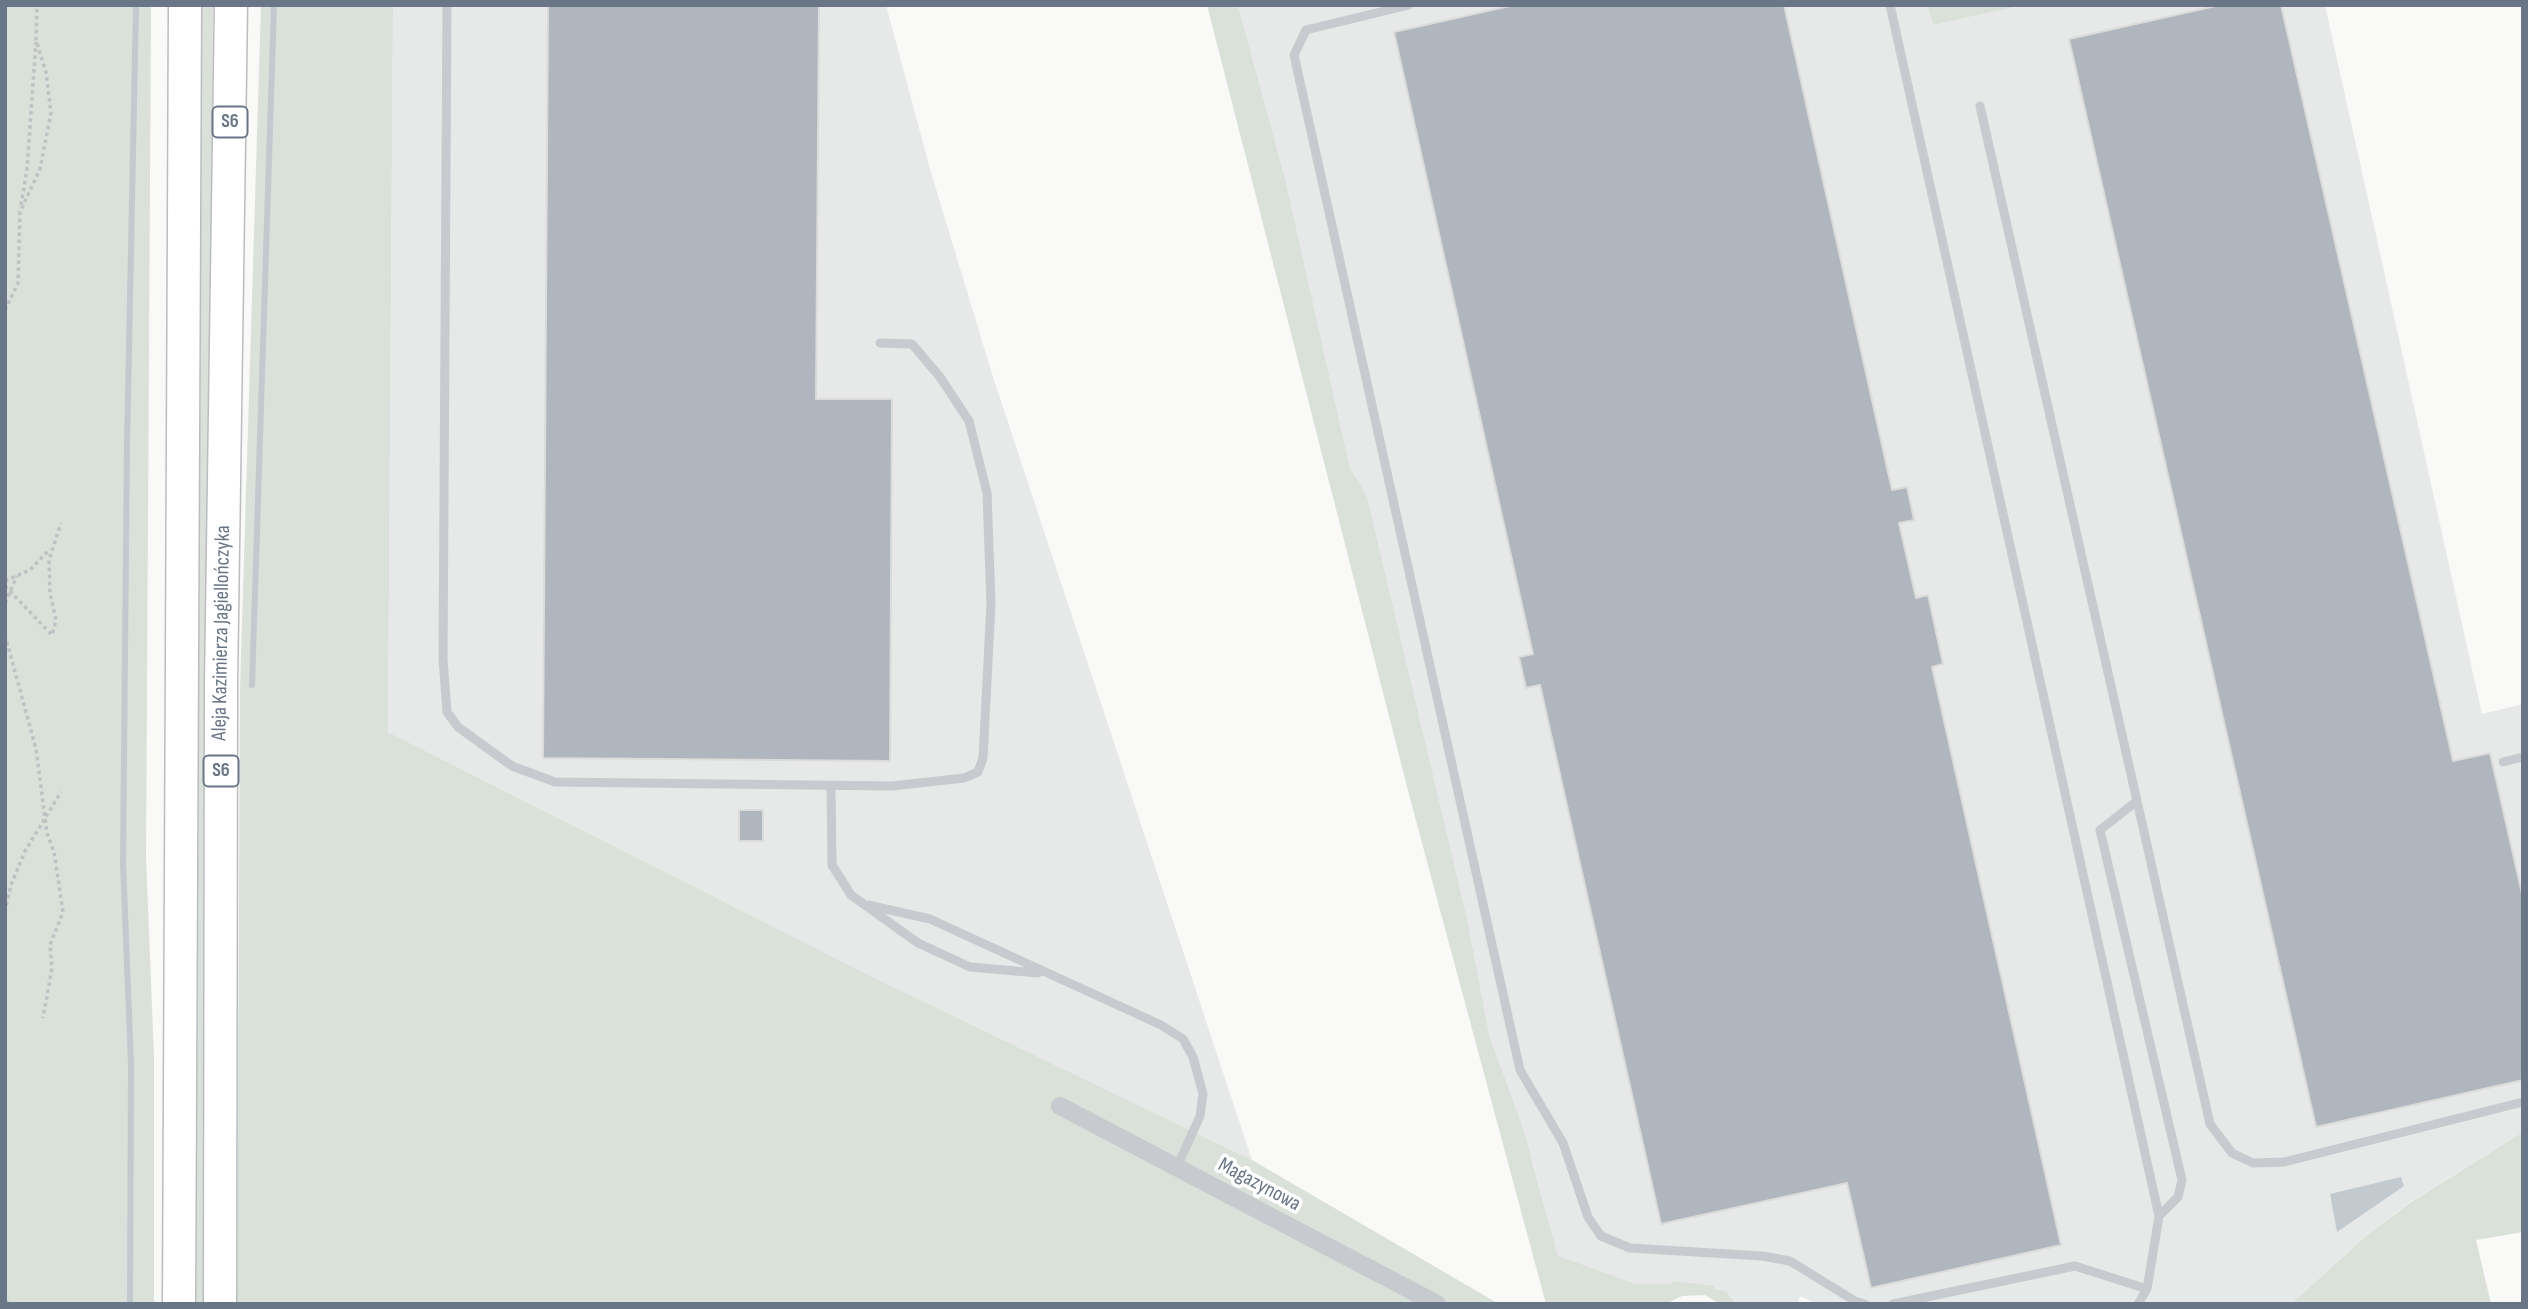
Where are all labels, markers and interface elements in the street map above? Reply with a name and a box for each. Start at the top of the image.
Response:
road number: S6 [212,106,247,138]
street label: Aleja Kazimierza Jagiellończyka [208,525,236,741]
road number: S6 [204,756,238,786]
street label: Magazynowa [1213,1153,1305,1217]

